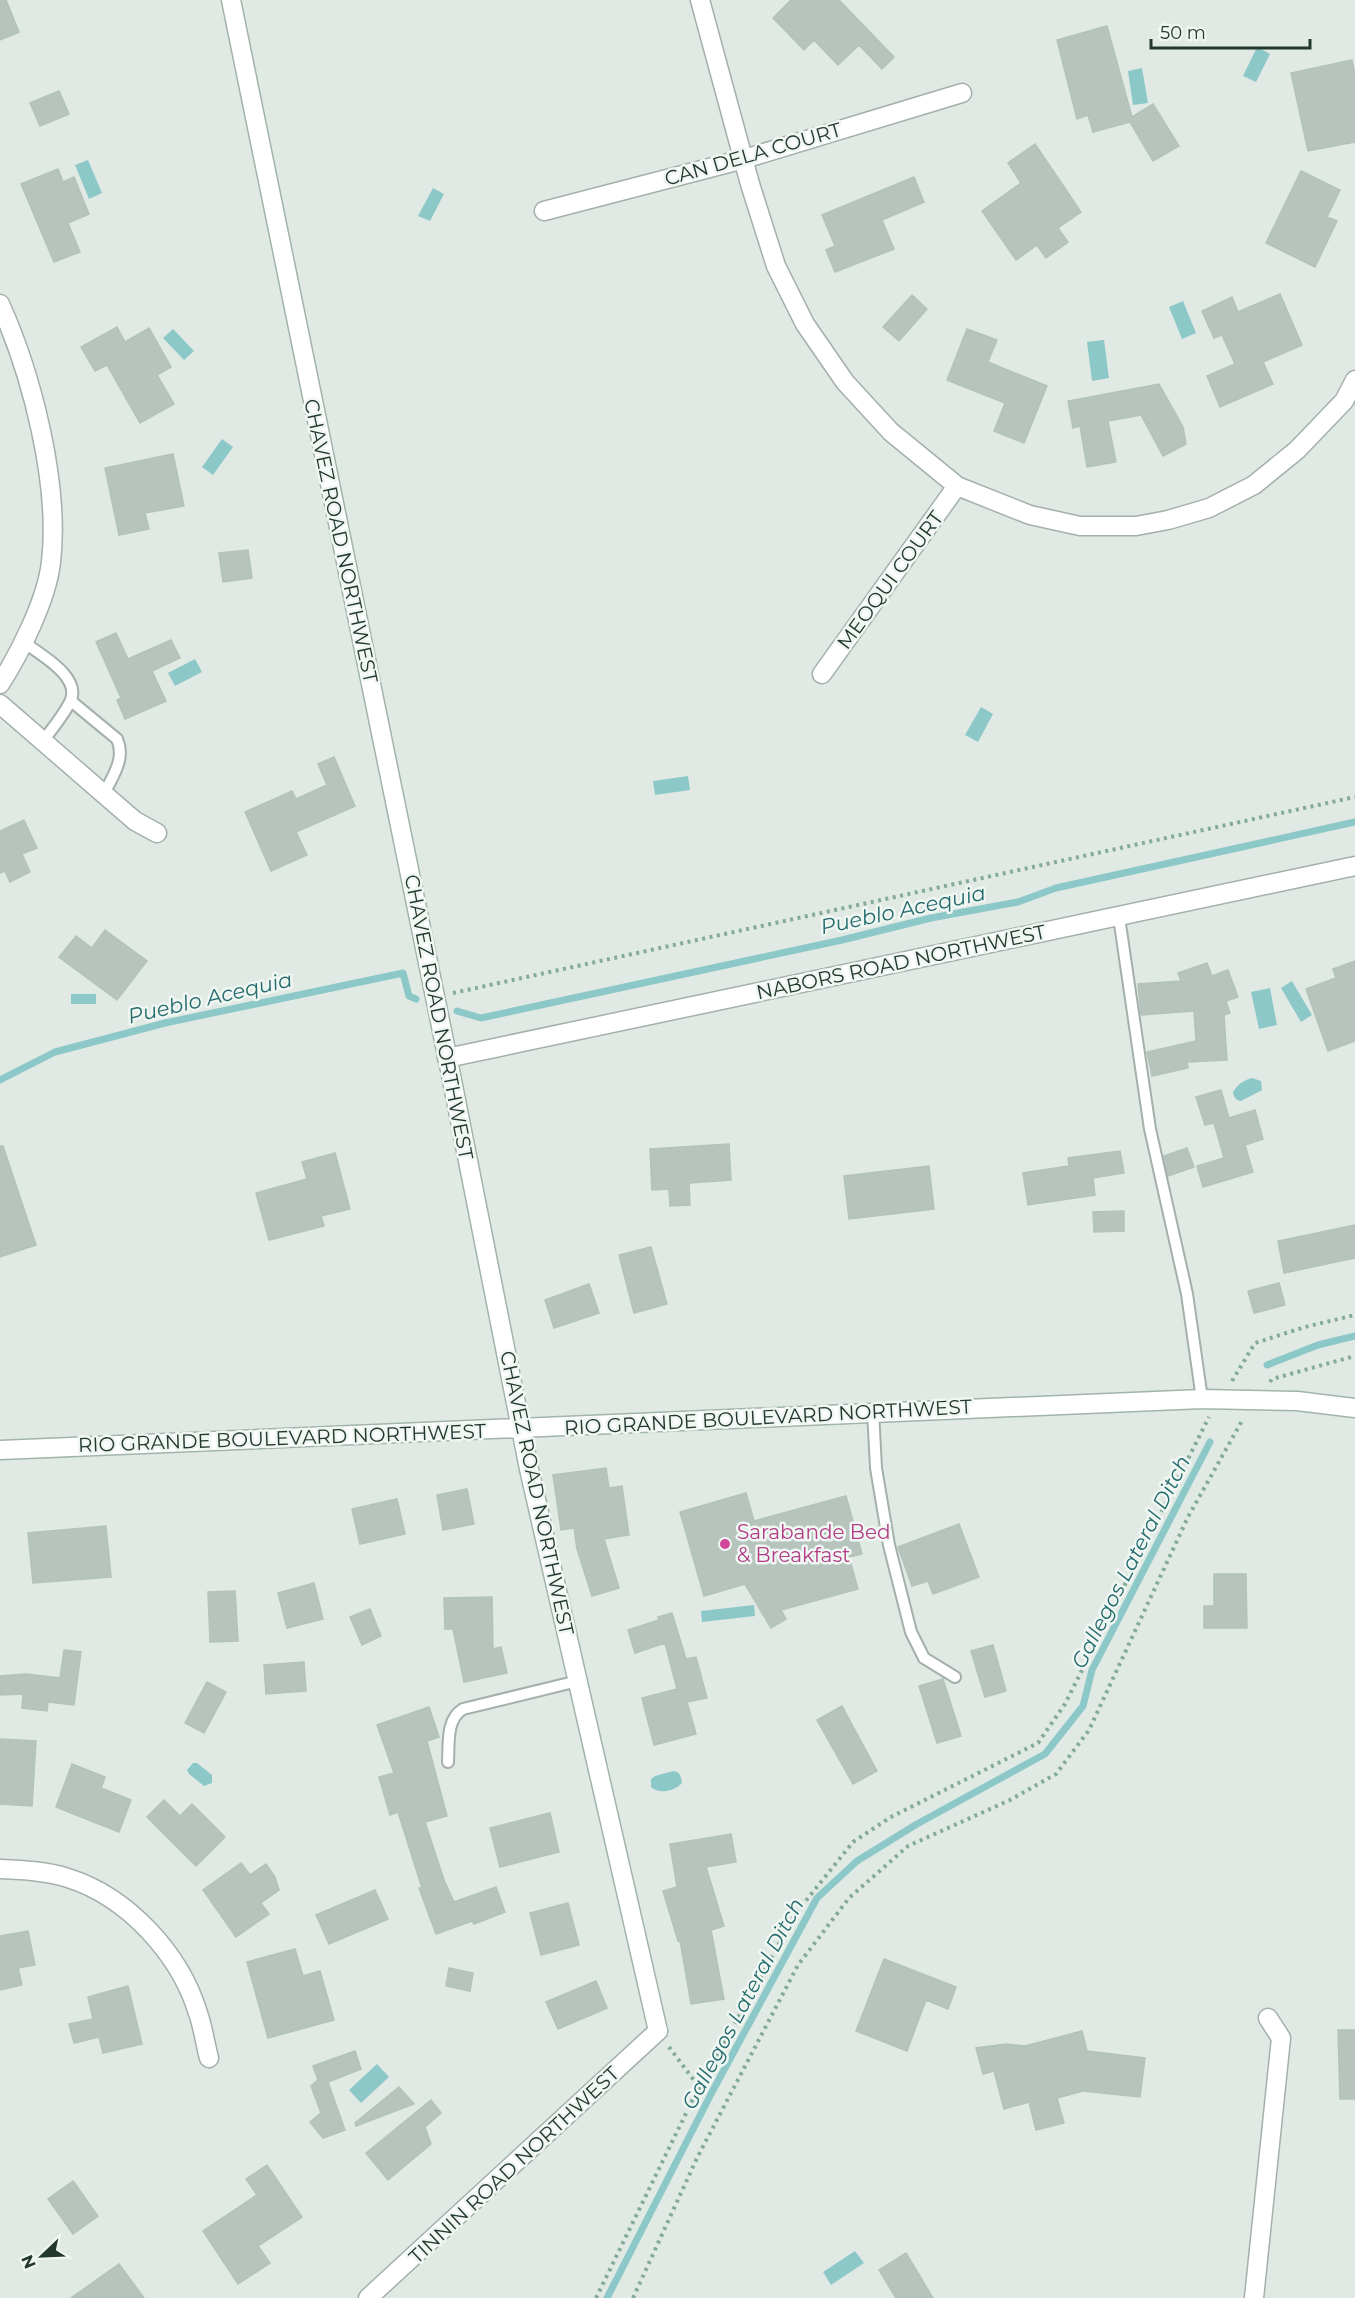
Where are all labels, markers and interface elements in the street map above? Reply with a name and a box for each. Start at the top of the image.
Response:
scale bar [1151,12,1310,50]
text: 50 m [1160,22,1206,44]
street label: CAN DELA COURT [662,117,845,191]
street label: CHAVEZ ROAD NORTHWEST [299,397,383,686]
street label: MEOQUI COURT [832,506,948,654]
street label: CHAVEZ ROAD NORTHWEST [400,872,479,1162]
water label: Pueblo Acequia [818,880,988,939]
street label: NABORS ROAD NORTHWEST [754,919,1048,1004]
water label: Pueblo Acequia [125,966,295,1029]
street label: CHAVEZ ROAD NORTHWEST [495,1349,579,1638]
street label: RIO GRANDE BOULEVARD NORTHWEST [564,1394,973,1440]
street label: RIO GRANDE BOULEVARD NORTHWEST [78,1419,487,1457]
water label: Gallegos Lateral Ditch [1066,1451,1195,1672]
place label: Sarabande Bed & Breakfast [737,1520,891,1567]
marker: Sarabande Bed & Breakfast [718,1537,732,1551]
water label: Gallegos Lateral Ditch [676,1894,809,2114]
street label: TINNIN ROAD NORTHWEST [404,2061,624,2269]
north arrow [12,2226,72,2286]
text: N [17,2252,40,2271]

